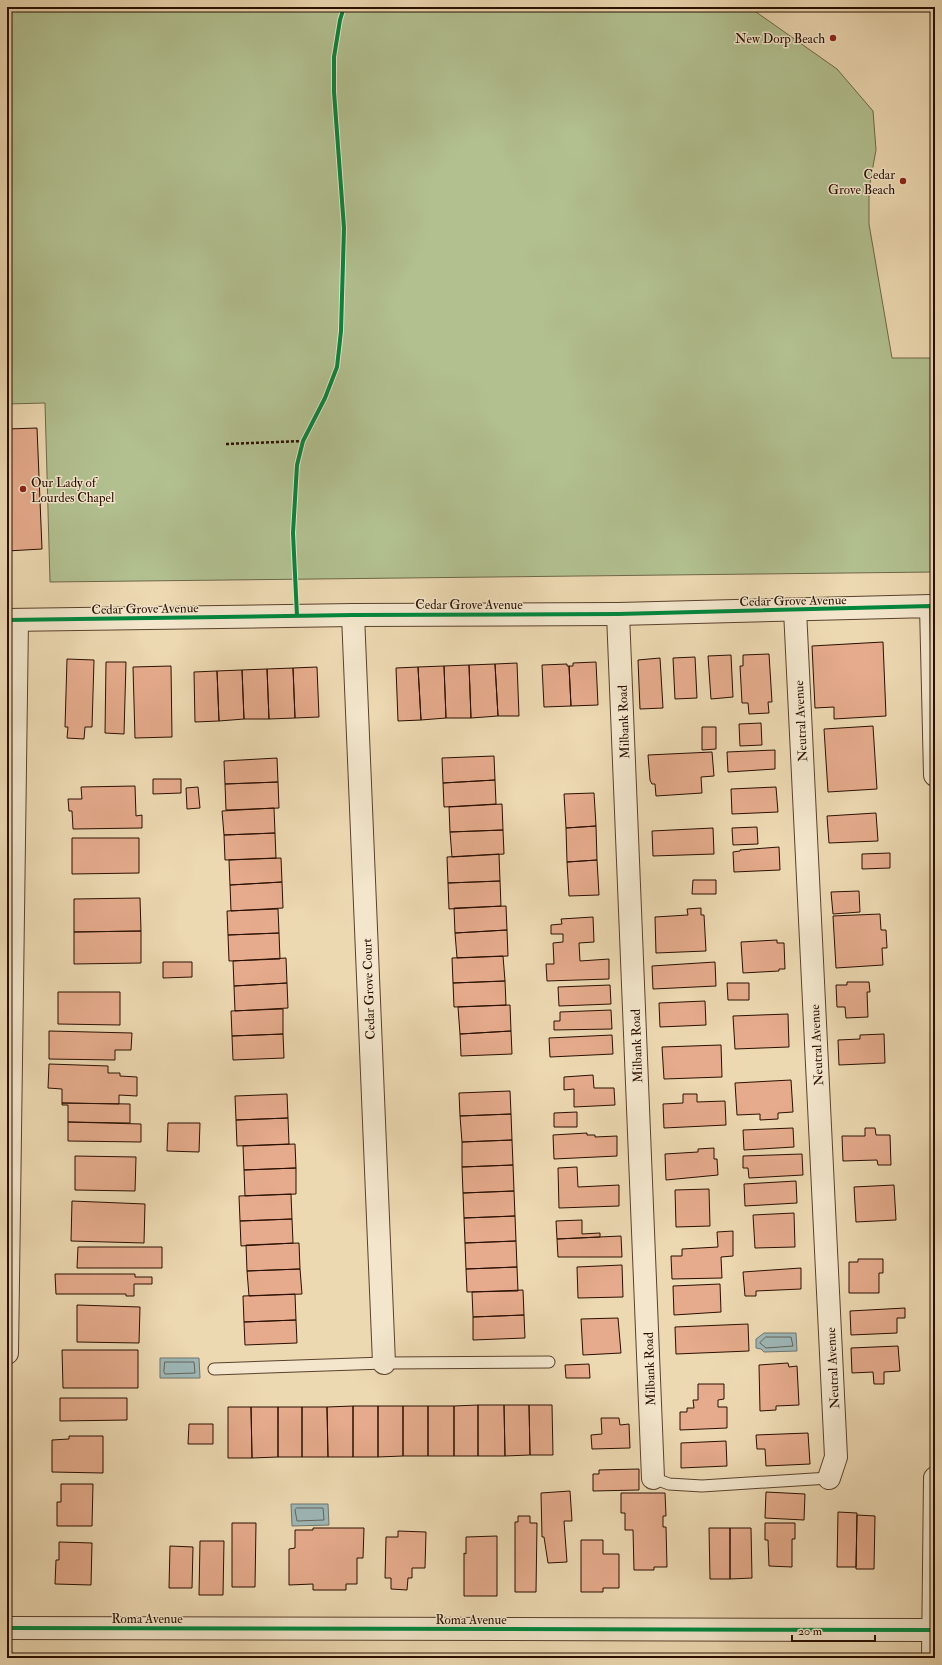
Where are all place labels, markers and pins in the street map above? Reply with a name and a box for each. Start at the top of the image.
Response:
place label: New Dorp Beach [735,31,825,48]
marker: New Dorp Beach [828,33,838,43]
place label: Cedar Grove Beach [828,167,895,198]
marker: Cedar Grove Beach [898,176,908,186]
place label: Our Lady of Lourdes Chapel [31,475,115,507]
marker: Our Lady of Lourdes Chapel [18,484,28,494]

